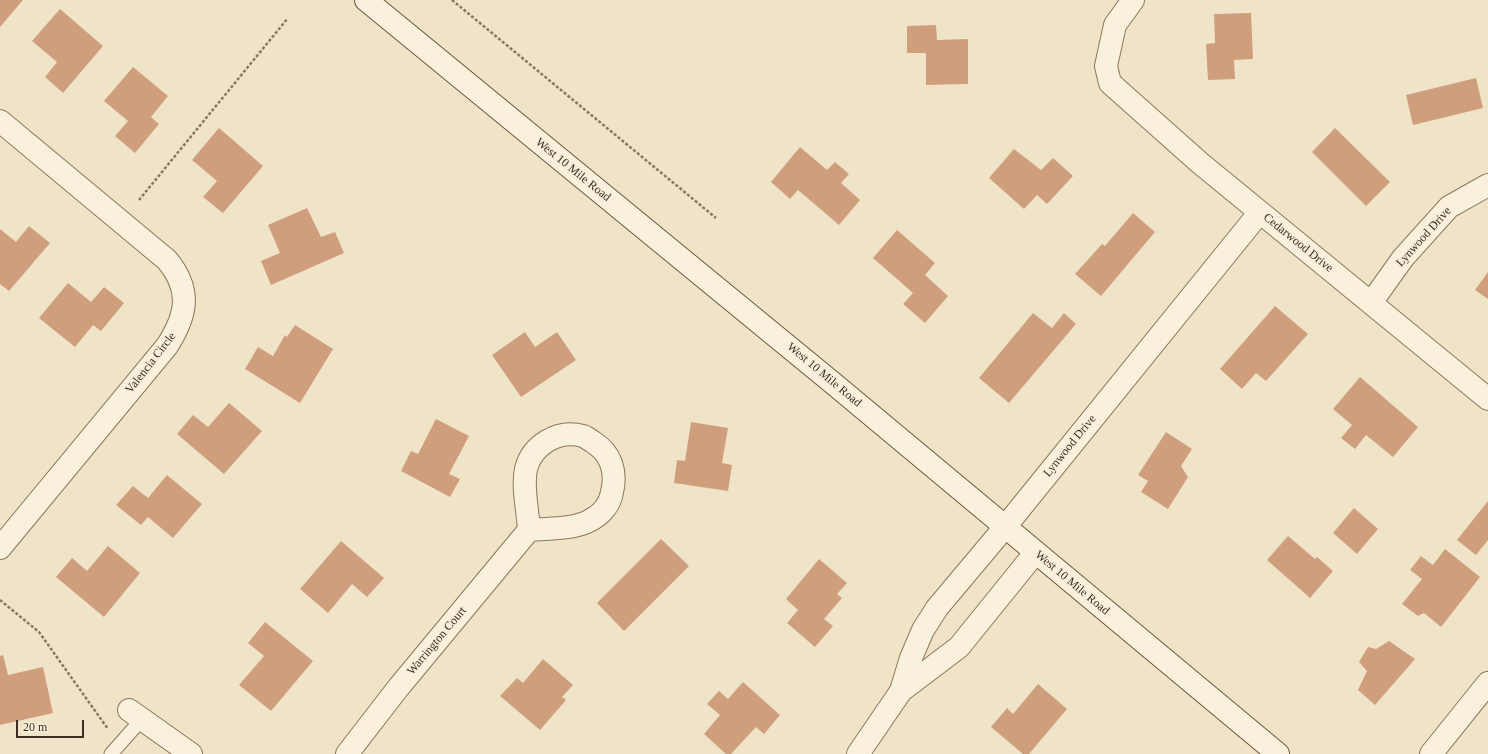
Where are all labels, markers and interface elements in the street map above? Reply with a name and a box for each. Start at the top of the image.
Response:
street label: West 10 Mile Road [532,135,614,205]
street label: Lynwood Drive [1393,204,1455,270]
street label: Cedarwood Drive [1260,210,1336,276]
street label: Valencia Circle [123,330,179,396]
street label: West 10 Mile Road [784,340,864,410]
street label: Lynwood Drive [1041,412,1099,480]
street label: West 10 Mile Road [1032,548,1112,618]
street label: Warrington Court [404,604,470,678]
scale bar [18,712,86,738]
text: 20 m [23,720,47,734]

